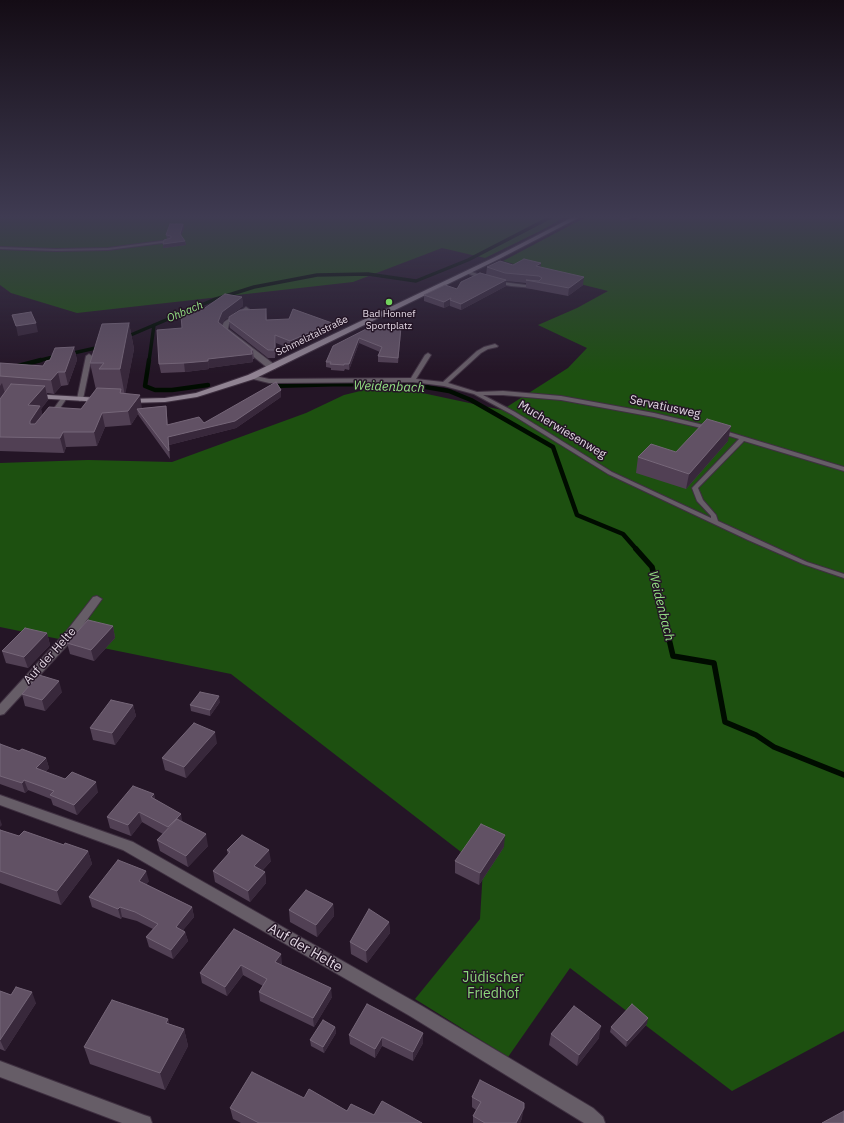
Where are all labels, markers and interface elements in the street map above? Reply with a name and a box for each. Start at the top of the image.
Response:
marker: Bad Honnef Sportplatz [384,297,394,307]
water label: Ohbach [165,299,205,325]
place label: Bad Honnef Sportplatz [363,308,415,332]
street label: Schmelztalstraße [274,313,350,359]
water label: Weidenbach [353,378,425,396]
street label: Servatiusweg [628,392,702,422]
street label: Mucherwiesenweg [515,398,609,462]
water label: Weidenbach [645,569,677,643]
street label: Auf der Helte [21,625,79,687]
street label: Auf der Helte [265,920,345,976]
park label: Jüdischer Friedhof [462,970,524,1002]

